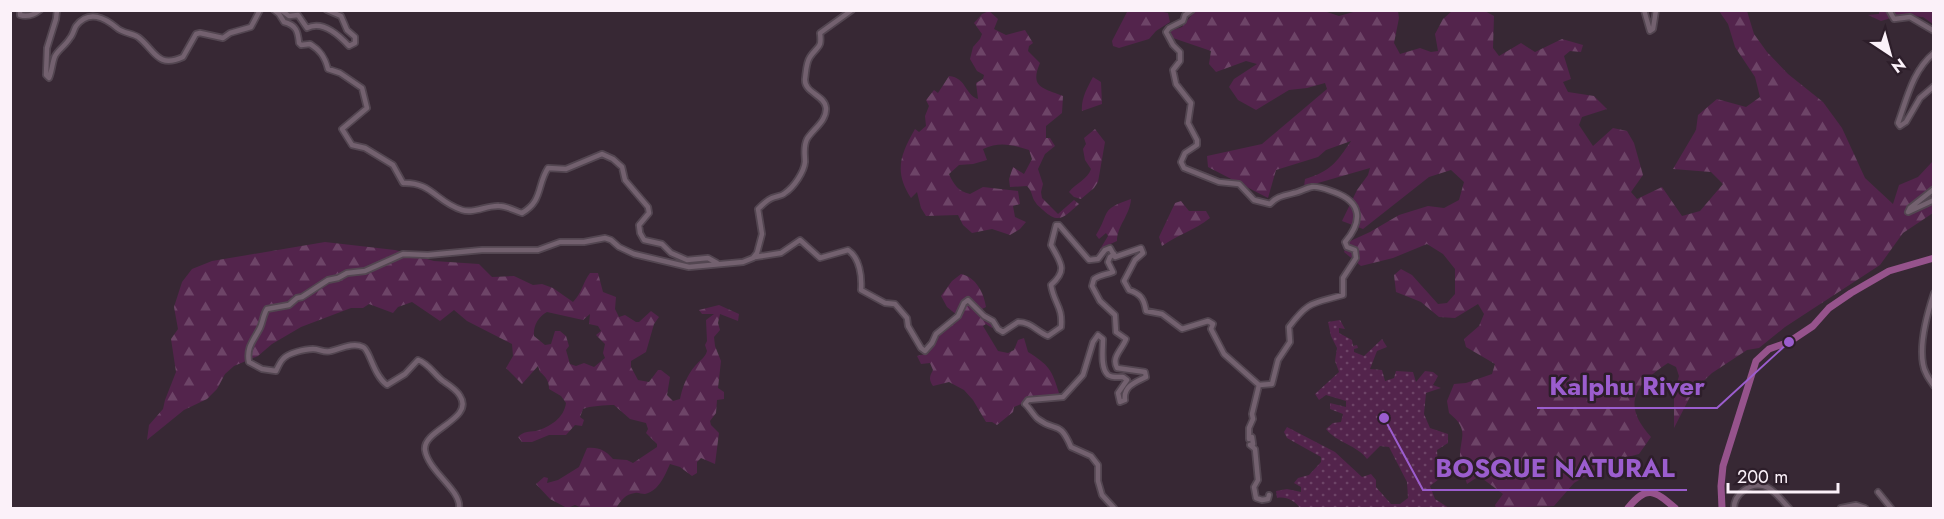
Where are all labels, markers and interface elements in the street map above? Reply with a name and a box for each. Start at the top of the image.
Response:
north arrow [1860,24,1920,84]
text: N [1887,53,1910,79]
callout: Kalphu River [1537,364,1717,408]
text: Kalphu River [1549,367,1705,405]
callout: BOSQUE NATURAL [1423,446,1687,490]
text: BOSQUE NATURAL [1435,449,1675,487]
scale bar [1728,456,1838,494]
text: 200 m [1737,464,1788,490]

